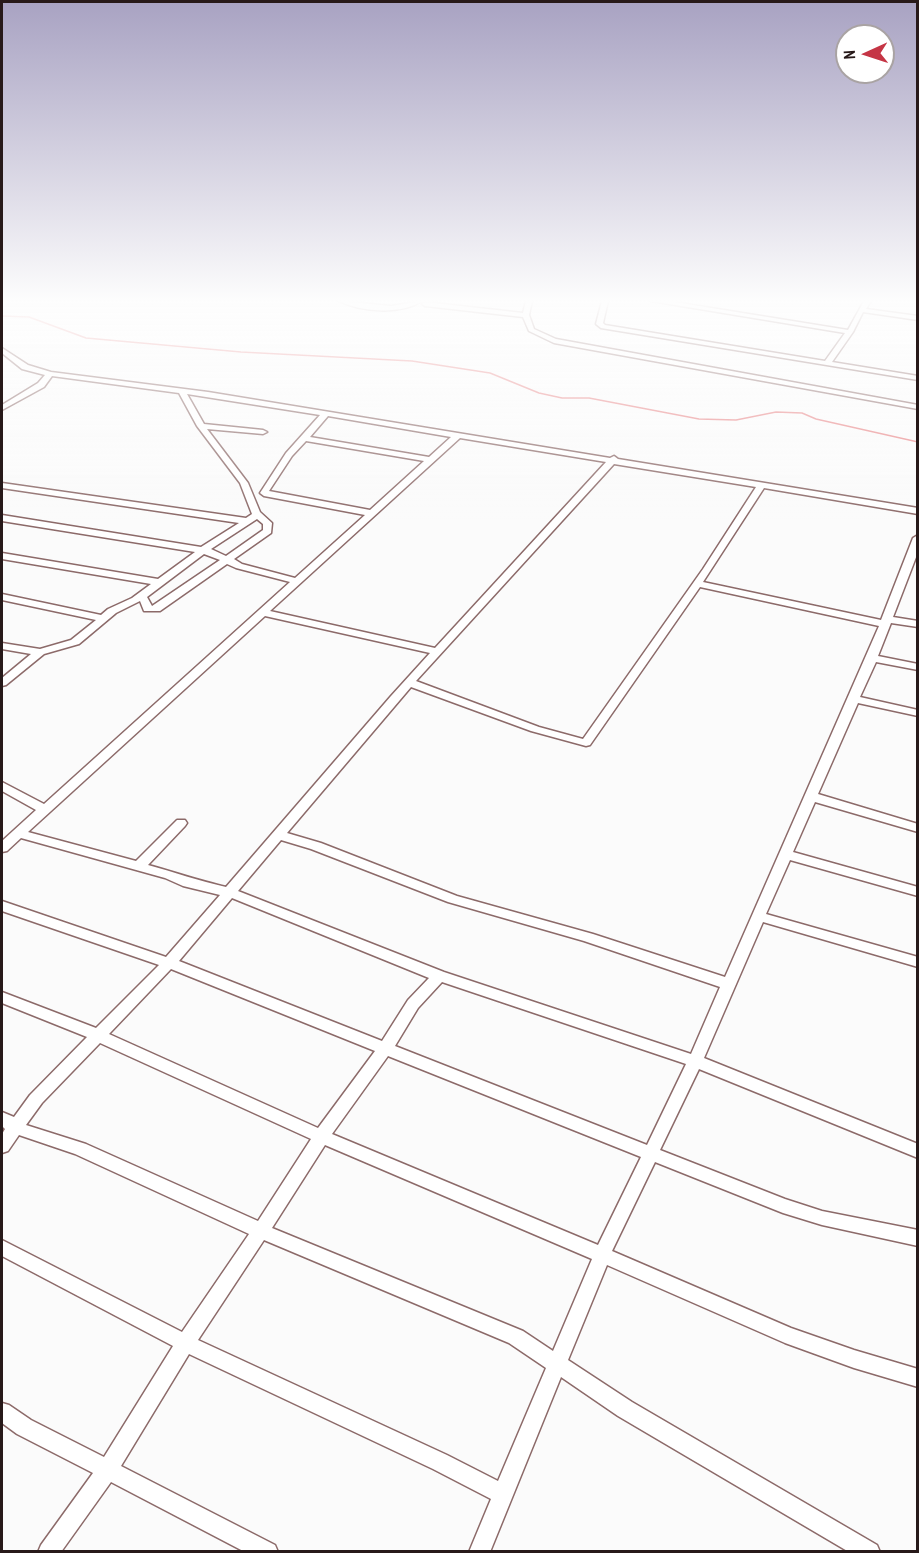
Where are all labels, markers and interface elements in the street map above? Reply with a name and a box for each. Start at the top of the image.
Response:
north arrow [835,24,895,84]
text: N [839,50,859,60]

